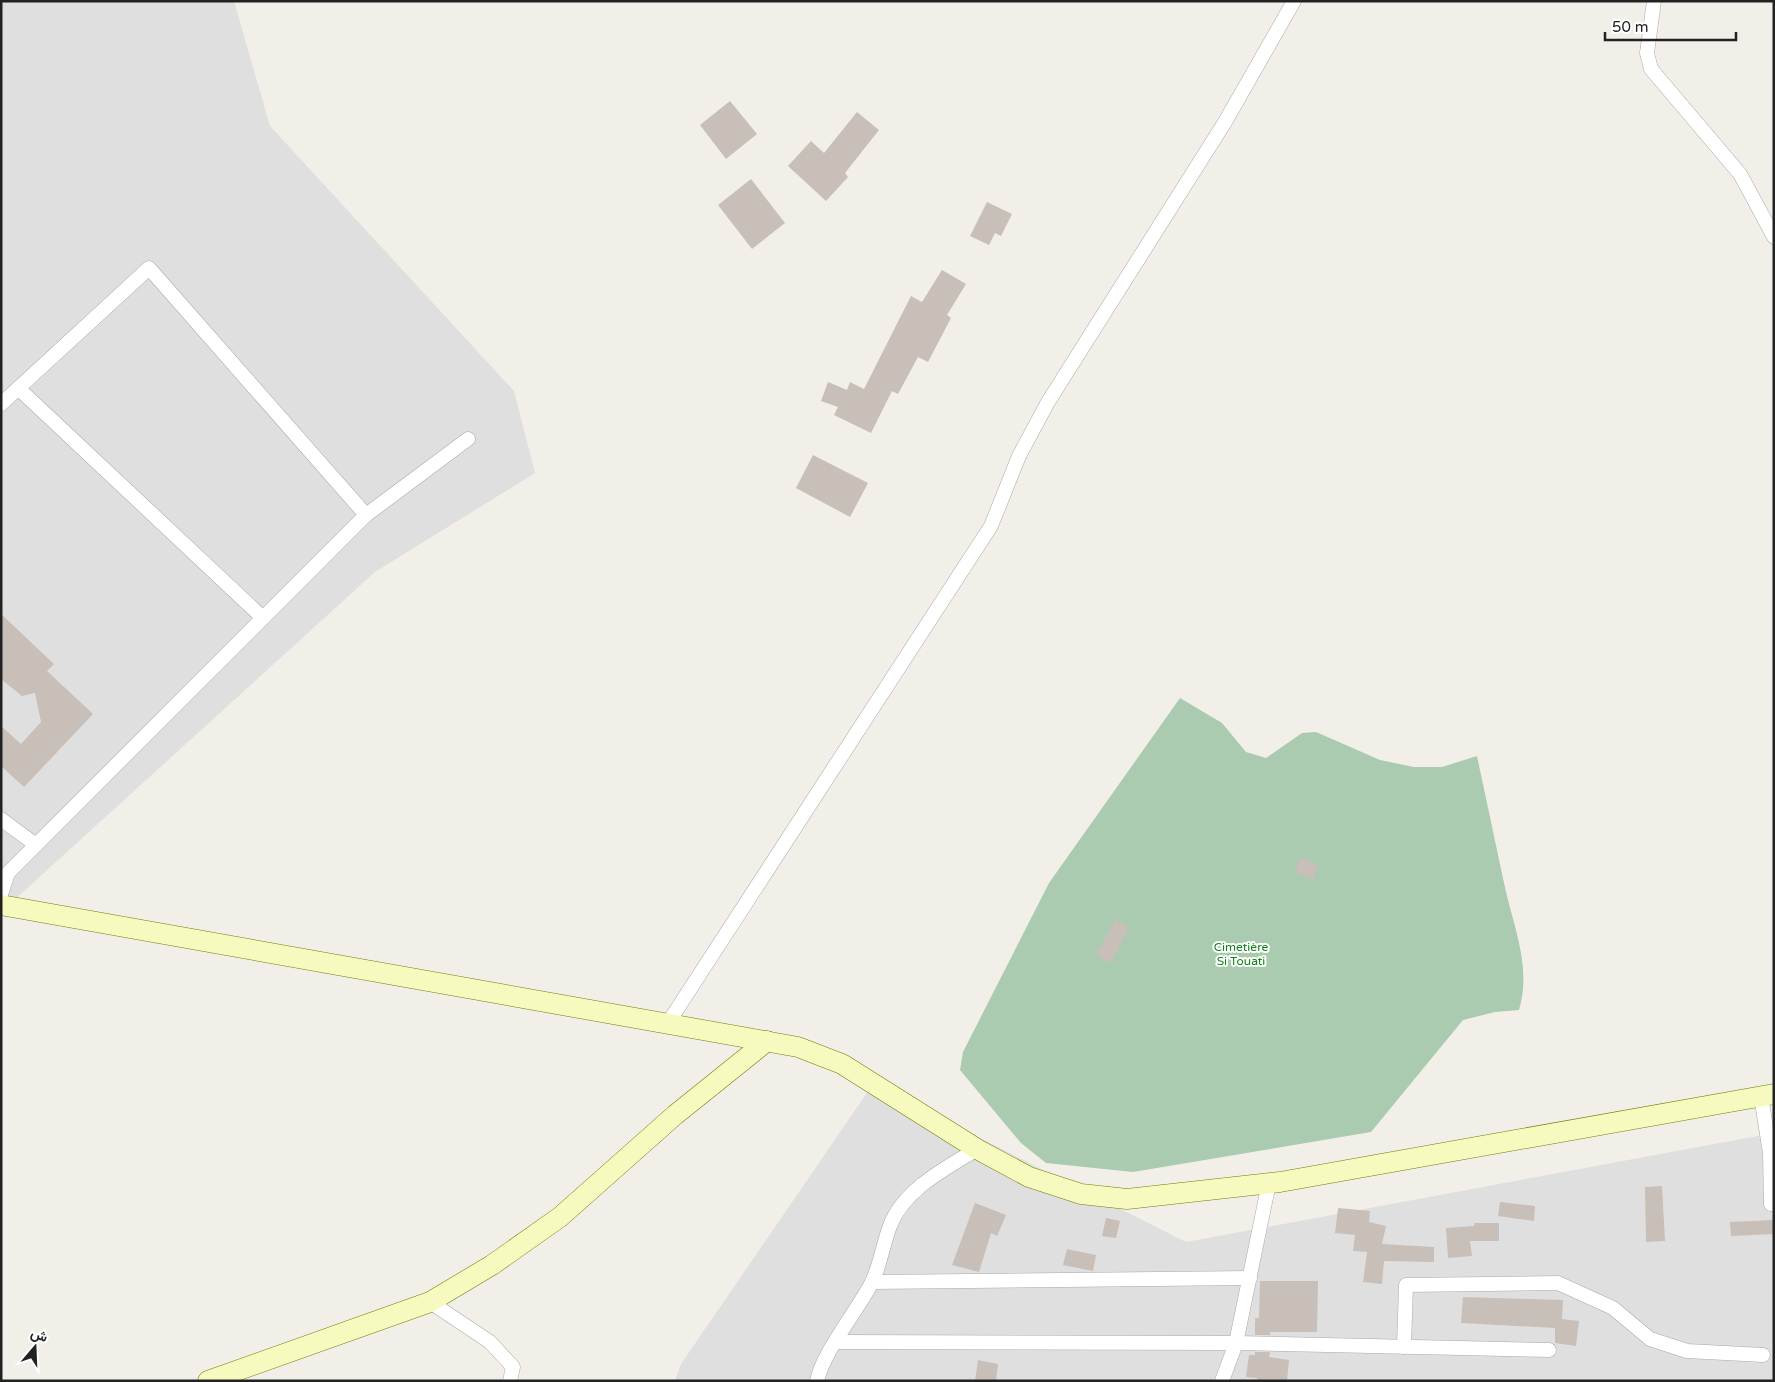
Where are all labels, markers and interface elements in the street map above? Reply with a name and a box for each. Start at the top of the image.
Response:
scale bar [1605,10,1736,42]
text: 50 m [1612,18,1649,36]
park label: Cimetière Si Touati [1214,940,1269,968]
north arrow [10,1322,60,1372]
text: ش [28,1324,50,1346]

